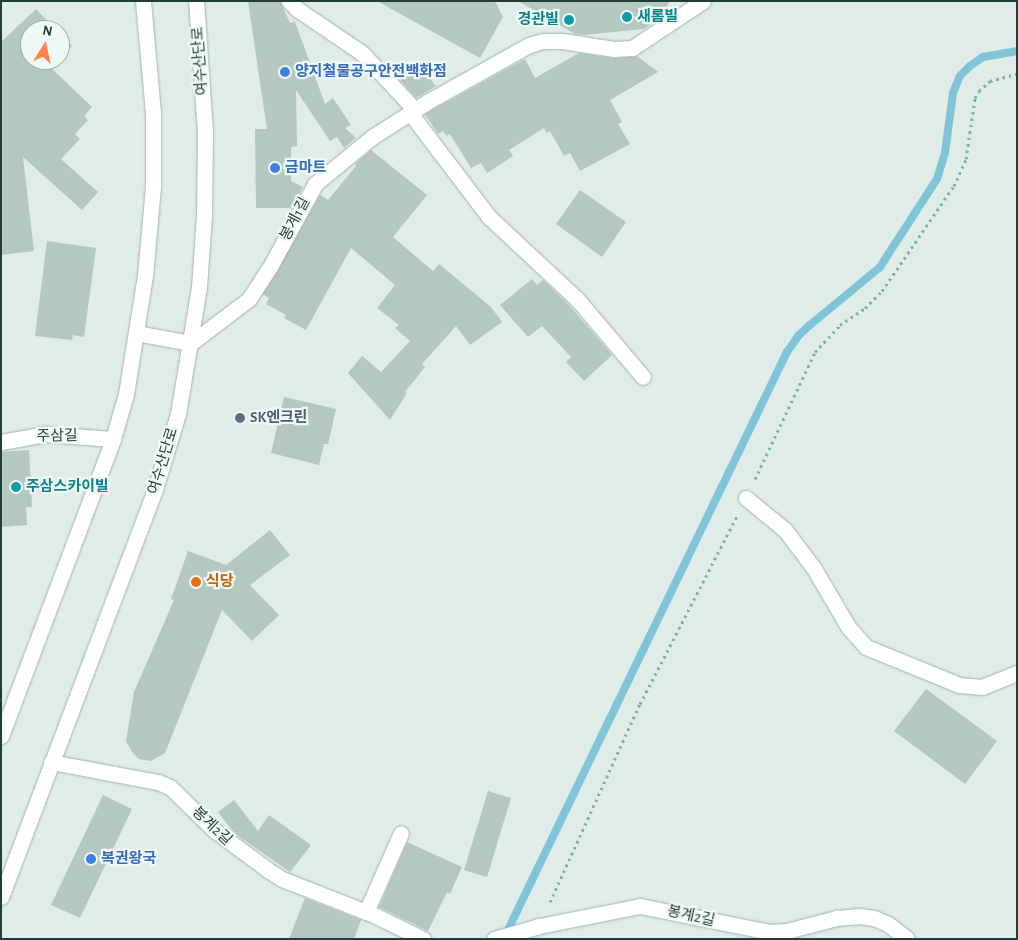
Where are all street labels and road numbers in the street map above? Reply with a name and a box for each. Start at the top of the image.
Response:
street label: 여수산단로 [189,26,211,96]
street label: 봉계1길 [276,194,314,244]
street label: 여수산단로 [144,425,182,497]
street label: 주삼길 [36,427,78,445]
street label: 봉계2길 [188,803,236,849]
street label: 봉계2길 [665,902,717,930]

